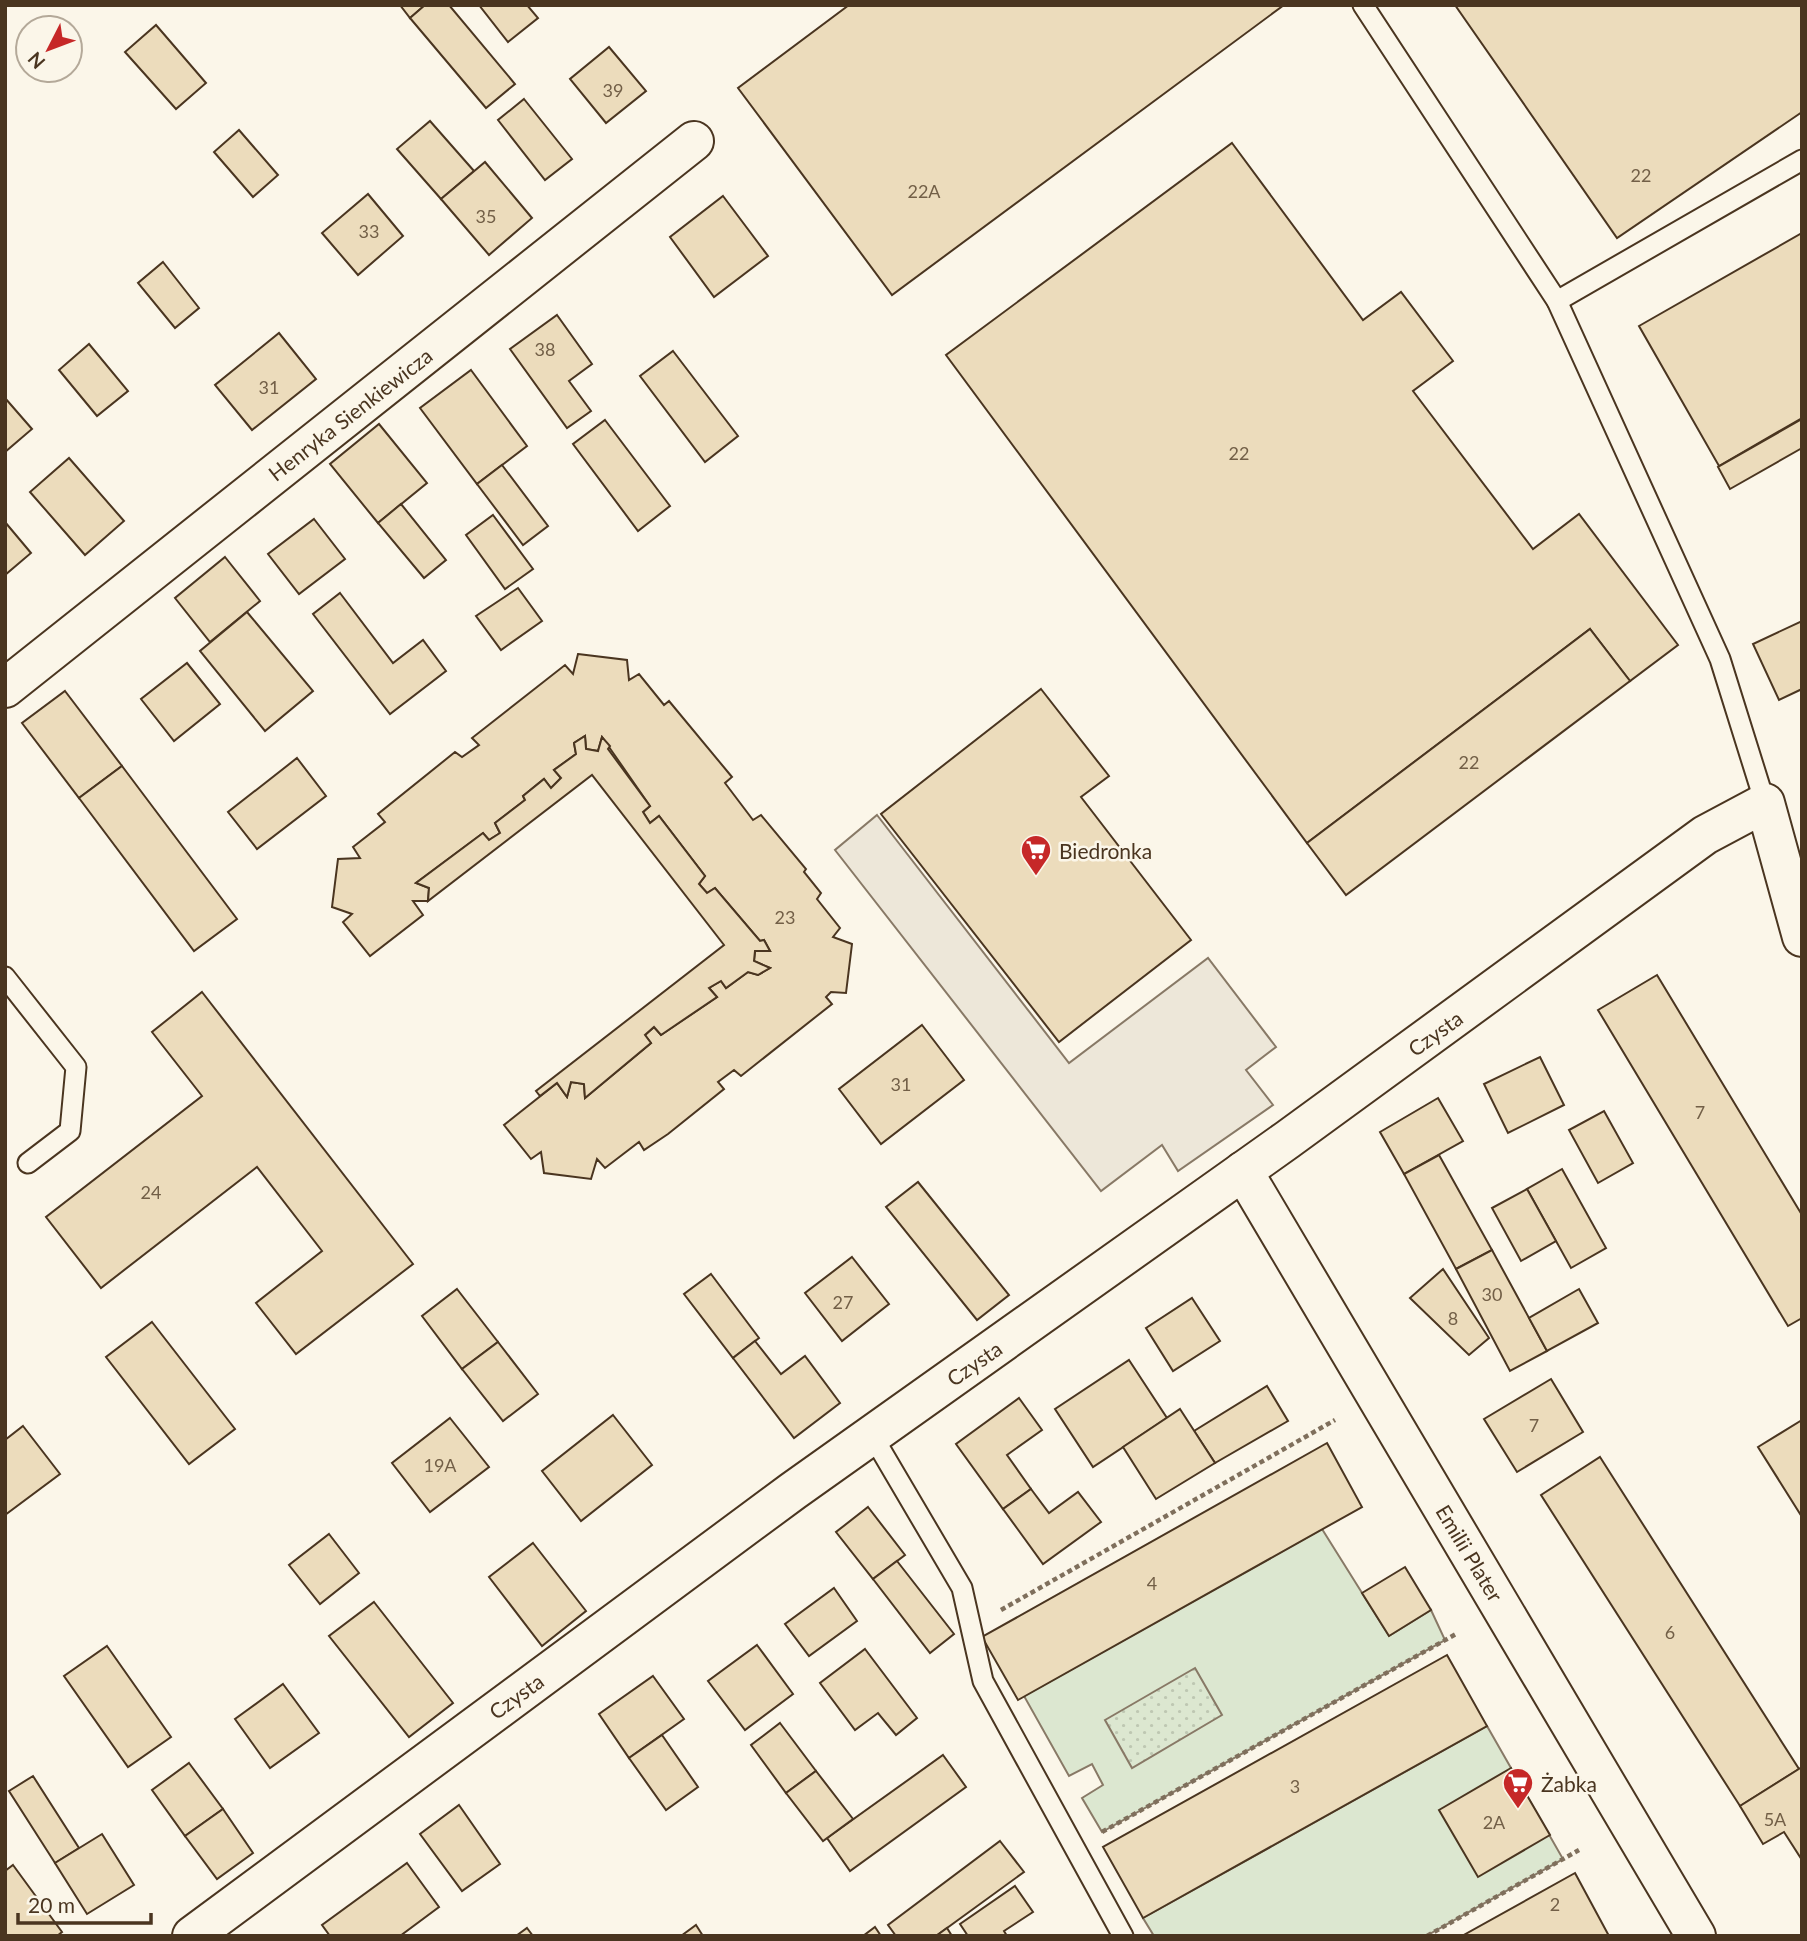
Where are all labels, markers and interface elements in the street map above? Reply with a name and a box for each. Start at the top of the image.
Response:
north arrow [14,14,84,84]
text: N [23,48,49,74]
house number: 39 [603,79,623,101]
house number: 22 [1631,164,1651,186]
house number: 22A [907,180,941,202]
house number: 35 [476,205,496,227]
house number: 33 [359,220,379,242]
house number: 38 [535,338,555,360]
street label: Henryka Sienkiewicza [263,342,437,486]
house number: 31 [259,376,279,398]
house number: 22 [1229,442,1249,464]
house number: 22 [1459,751,1479,773]
supermarket icon: Biedronka [1019,833,1053,877]
place label: Biedronka [1059,838,1152,863]
house number: 23 [775,906,795,928]
street label: Czysta [1403,1005,1467,1061]
house number: 31 [891,1073,911,1095]
house number: 7 [1695,1101,1705,1123]
house number: 24 [141,1181,161,1203]
house number: 30 [1482,1283,1502,1305]
house number: 27 [833,1291,853,1313]
house number: 8 [1448,1307,1458,1329]
street label: Czysta [942,1335,1006,1391]
house number: 7 [1529,1414,1539,1436]
house number: 19A [423,1454,457,1476]
street label: Emilii Plater [1431,1500,1509,1606]
house number: 4 [1147,1572,1157,1594]
house number: 6 [1665,1621,1675,1643]
street label: Czysta [484,1668,548,1724]
supermarket icon: Żabka [1501,1766,1535,1810]
place label: Żabka [1541,1771,1597,1796]
house number: 3 [1290,1775,1300,1797]
house number: 5A [1764,1808,1787,1830]
house number: 2A [1483,1811,1506,1833]
scale bar [18,1882,150,1926]
text: 20 m [28,1892,75,1917]
house number: 2 [1550,1893,1560,1915]

